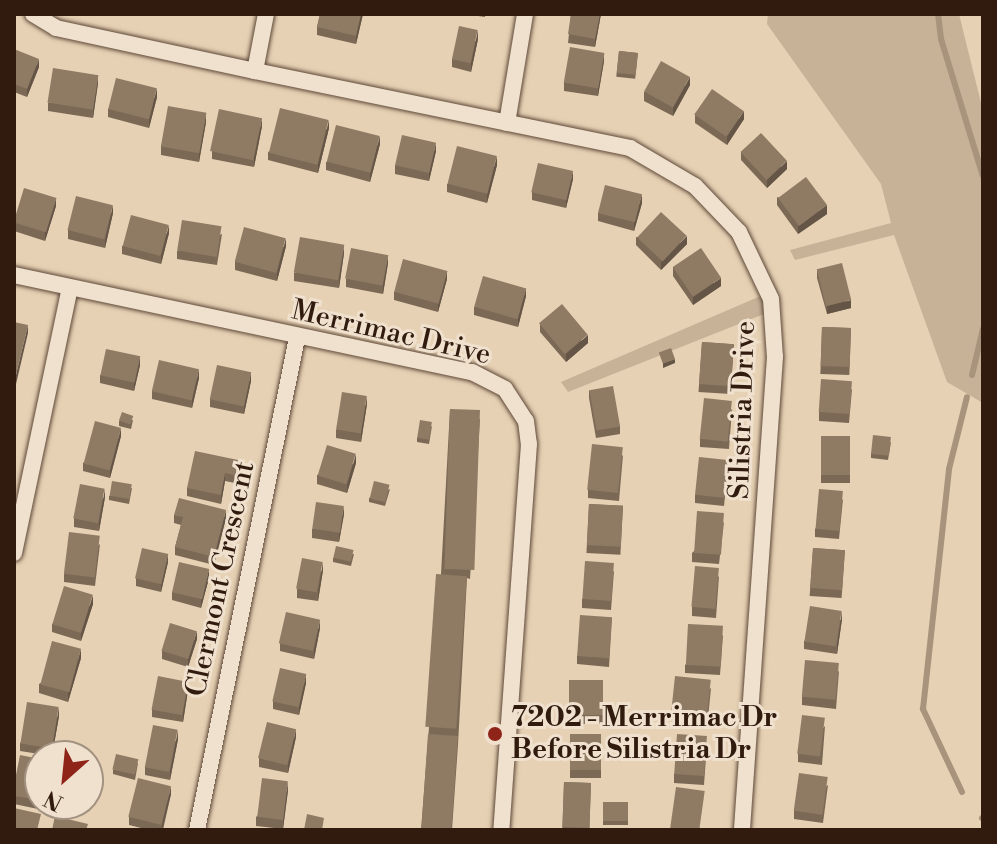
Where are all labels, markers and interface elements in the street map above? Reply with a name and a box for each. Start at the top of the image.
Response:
street label: Merrimac Drive [288,294,494,372]
street label: Silistria Drive [723,320,763,500]
street label: Clermont Crescent [180,458,262,700]
place label: 7202 - Merrimac Dr Before Silistria Dr [511,701,777,767]
marker: 7202 - Merrimac Dr Before Silistria Dr [486,725,504,743]
north arrow [24,740,104,820]
text: N [40,784,68,816]

